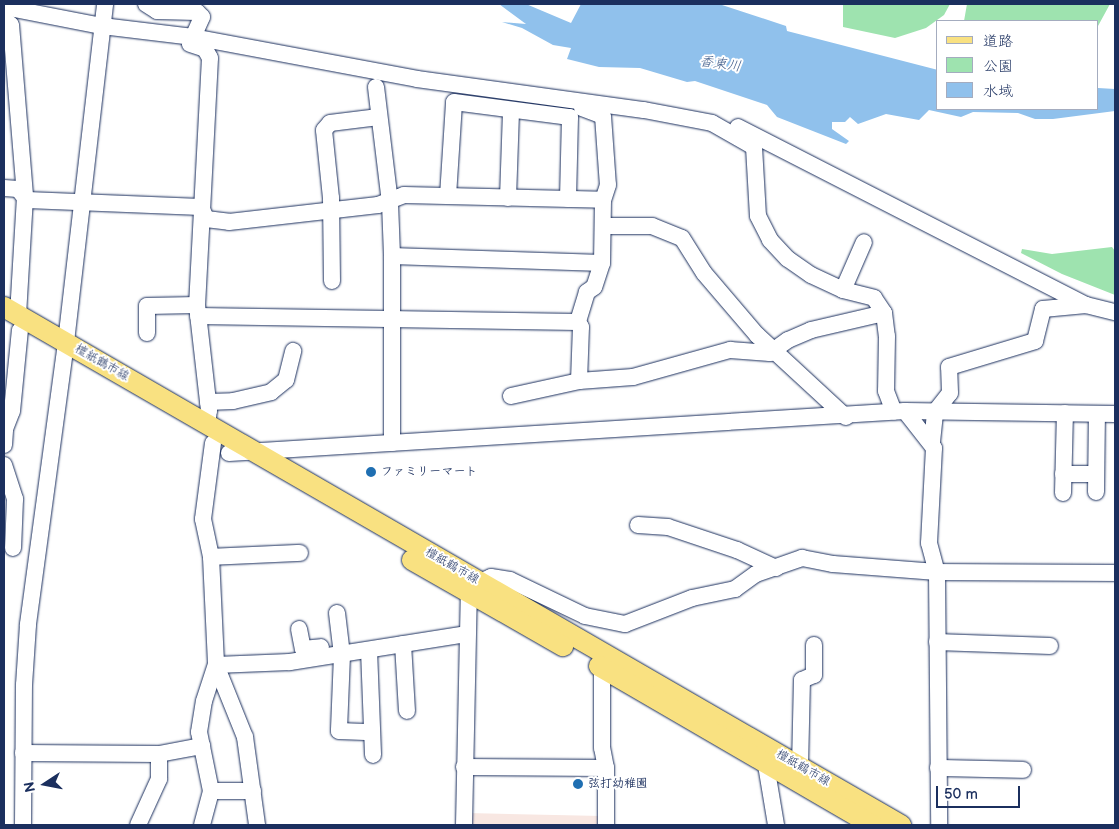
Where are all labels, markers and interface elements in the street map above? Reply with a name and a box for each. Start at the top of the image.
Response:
legend [936,20,1099,110]
text: 道路 [983,32,1013,51]
water label: 香東川 [698,53,742,75]
text: 公園 [983,57,1013,76]
text: 水域 [983,82,1013,101]
street label: 檀紙鶴市線 [72,342,132,384]
place label: ファミリーマート [381,465,477,479]
marker: ファミリーマート [365,466,377,478]
street label: 檀紙鶴市線 [422,545,482,587]
street label: 檀紙鶴市線 [773,747,833,789]
north arrow [20,759,70,809]
scale bar [939,776,1023,808]
place label: 弦打幼稚園 [588,777,648,791]
marker: 弦打幼稚園 [572,778,584,790]
text: N [20,780,39,794]
text: 50 m [944,785,978,804]

